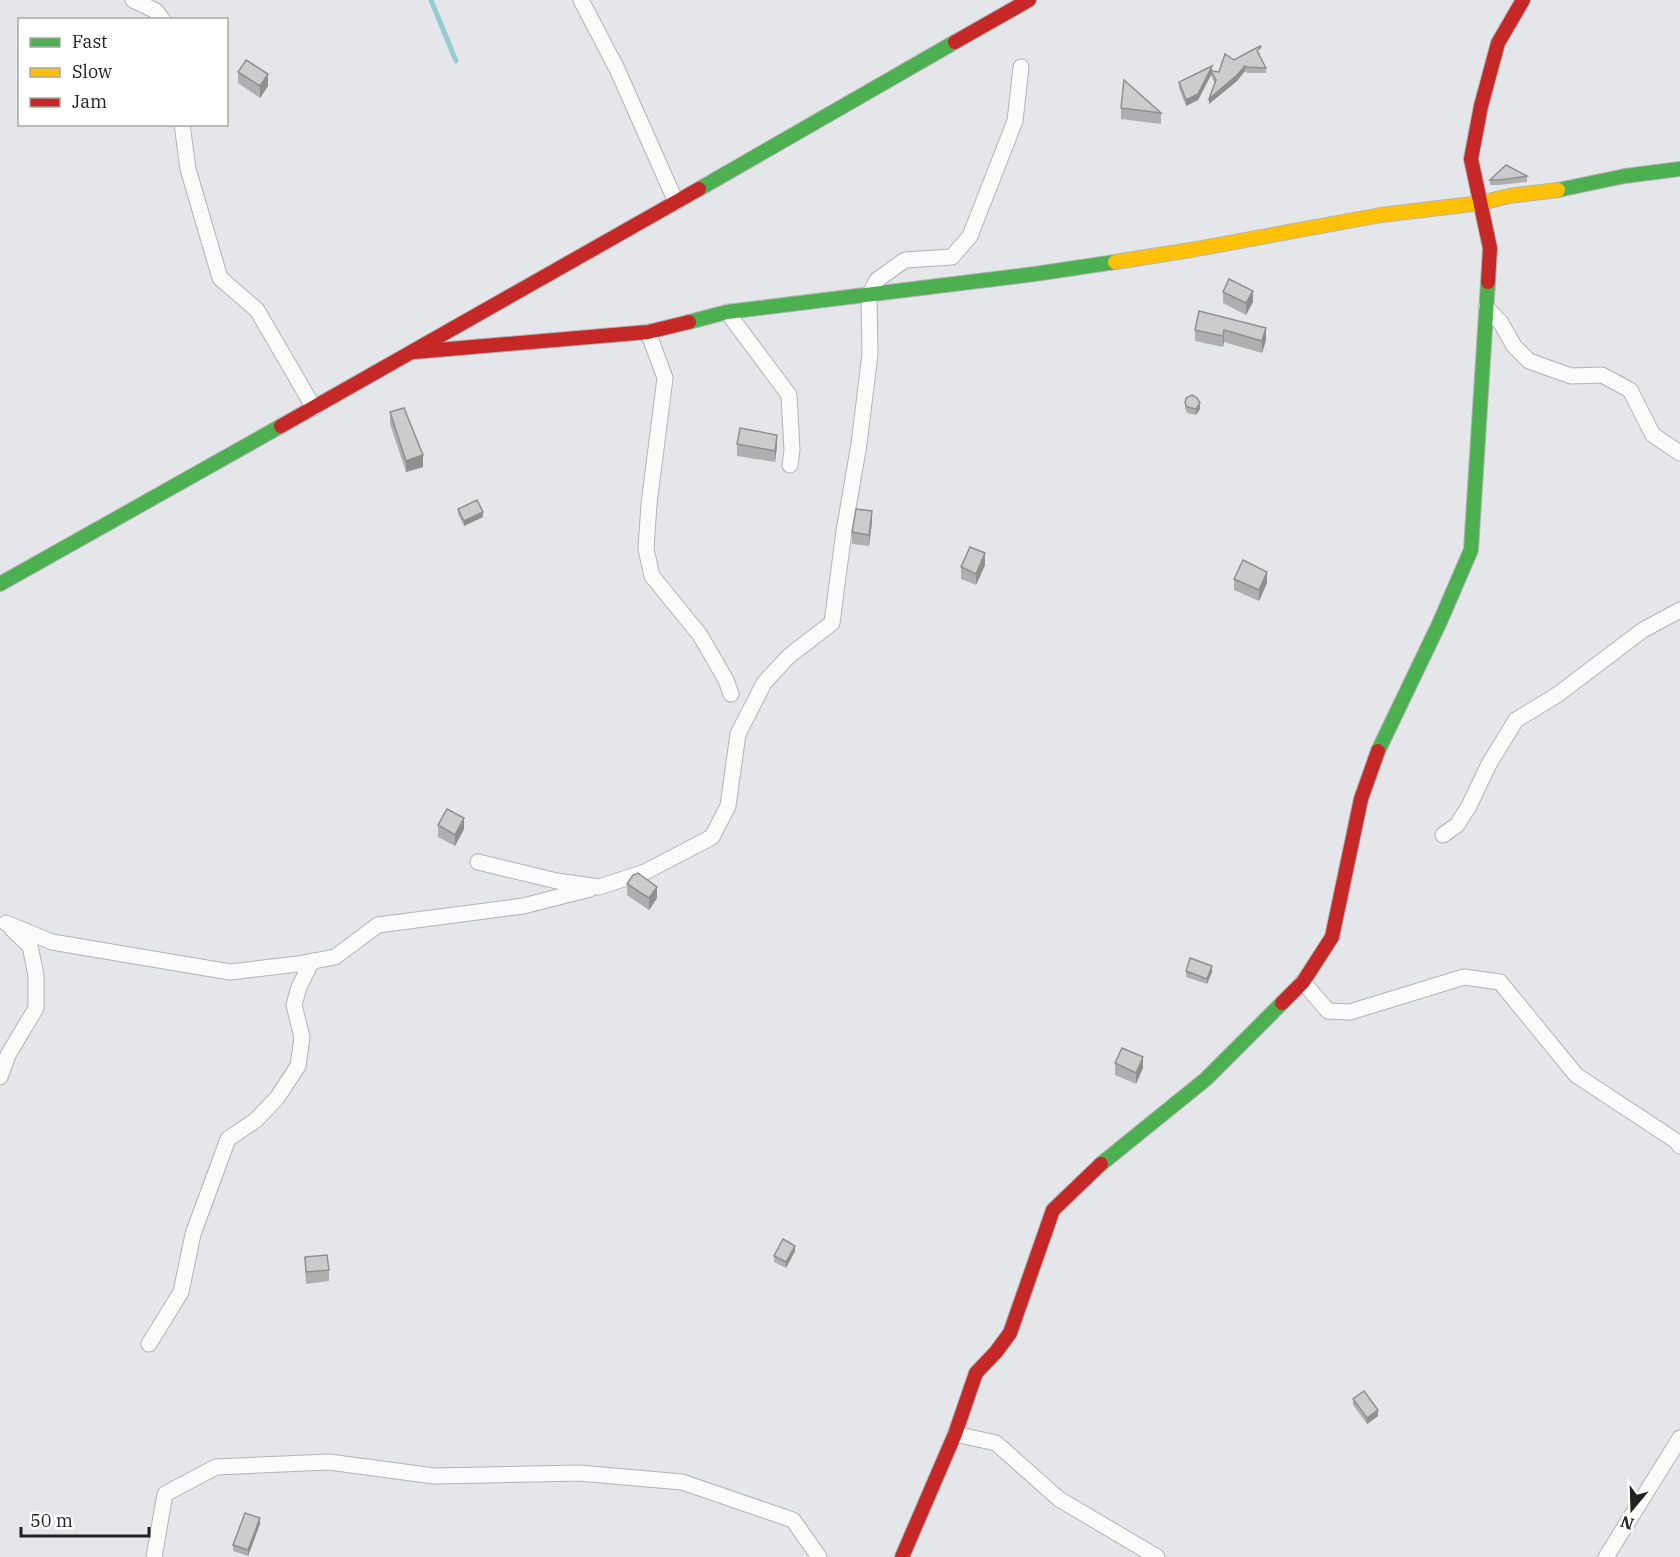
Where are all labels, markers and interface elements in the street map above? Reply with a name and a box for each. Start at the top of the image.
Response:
legend [18,18,228,126]
text: Fast [72,30,107,53]
text: Slow [72,60,112,83]
text: Jam [72,90,107,113]
north arrow [1602,1479,1662,1539]
scale bar [21,1500,148,1538]
text: 50 m [30,1509,73,1532]
text: N [1618,1512,1636,1535]

